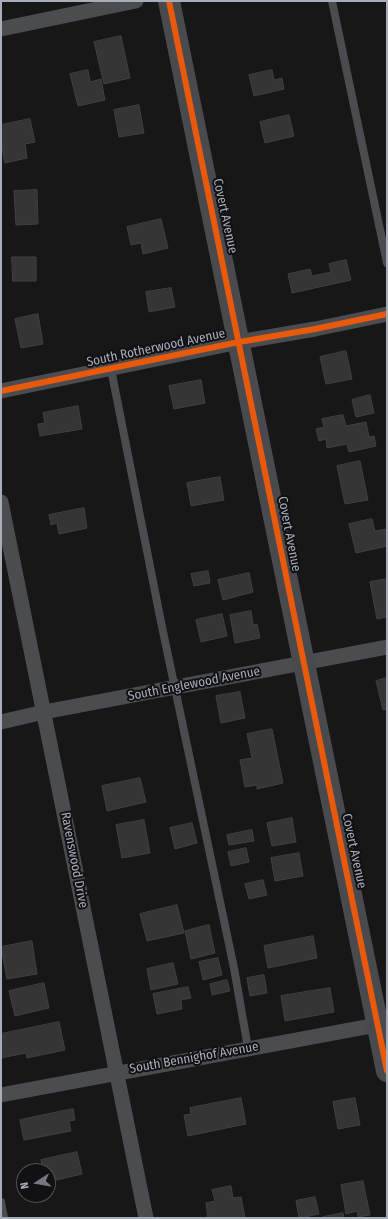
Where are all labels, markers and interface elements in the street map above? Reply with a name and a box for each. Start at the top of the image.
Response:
street label: Covert Avenue [209,177,241,255]
street label: South Rotherwood Avenue [85,326,227,370]
street label: Covert Avenue [274,495,304,573]
street label: South Englewood Avenue [127,664,261,704]
street label: Ravenswood Drive [57,811,91,909]
street label: Covert Avenue [338,812,370,890]
street label: South Bennighof Avenue [128,1039,260,1077]
north arrow [16,1163,56,1203]
text: N [18,1181,32,1190]

